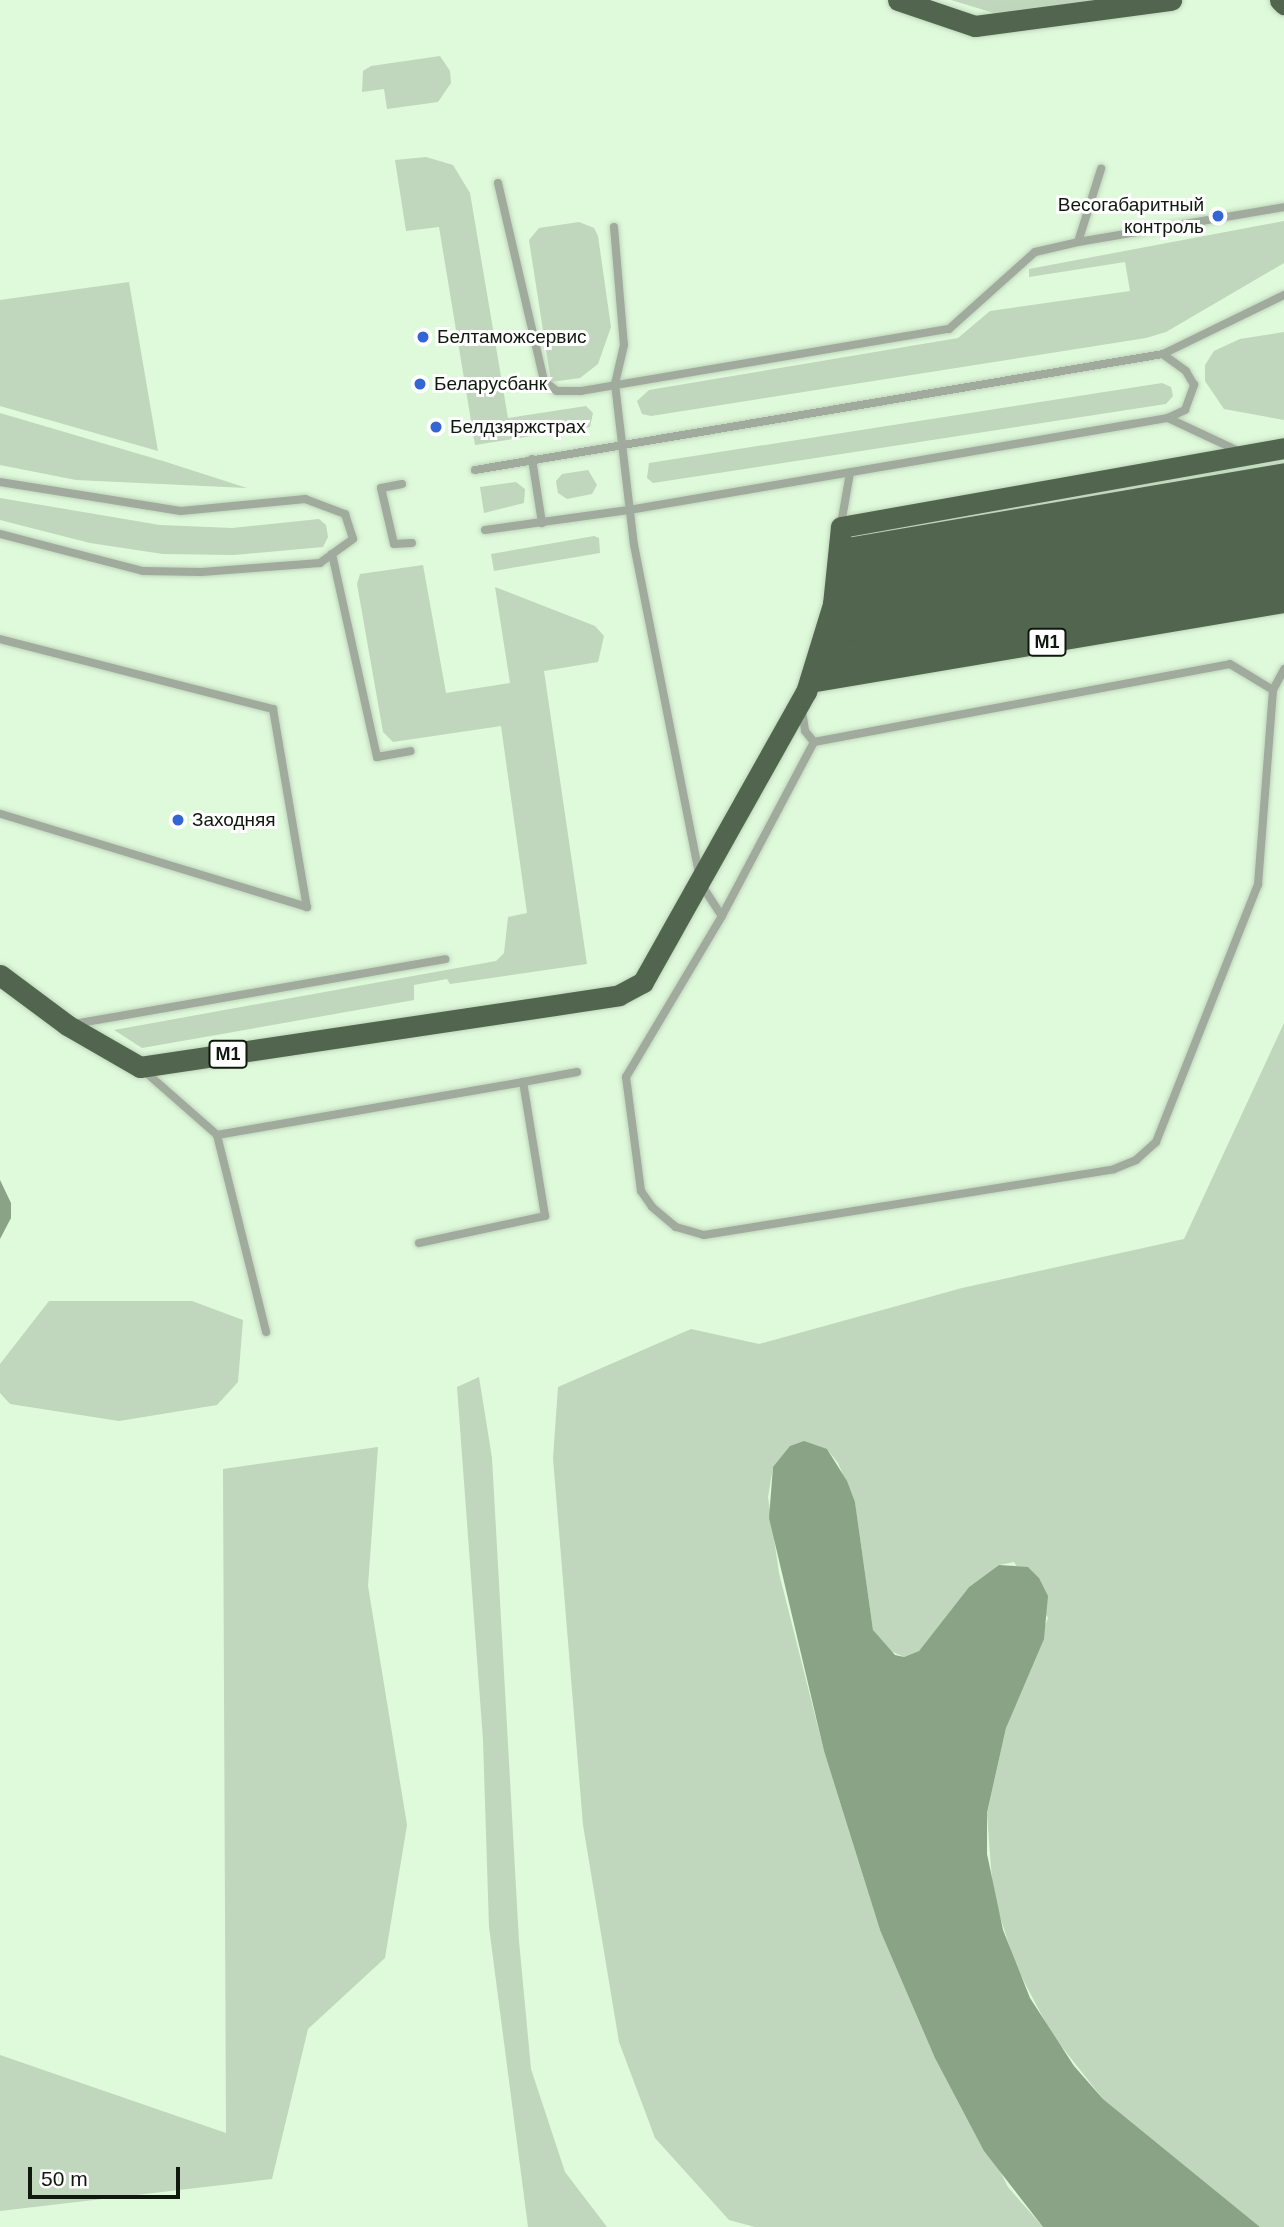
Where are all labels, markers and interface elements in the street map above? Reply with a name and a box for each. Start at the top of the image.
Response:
place label: Весогабаритный контроль [1058,194,1204,238]
marker: Весогабаритный контроль [1210,208,1226,224]
place label: Белтаможсервис [437,326,587,348]
marker: Белтаможсервис [415,329,431,345]
place label: Беларусбанк [434,373,547,395]
marker: Беларусбанк [412,376,428,392]
place label: Белдзяржстрах [450,416,586,438]
marker: Белдзяржстрах [428,419,444,435]
road number: М1 [1026,628,1068,656]
place label: Заходняя [192,809,276,831]
marker: Заходняя [170,812,186,828]
road number: М1 [207,1040,249,1069]
scale bar [32,2154,184,2198]
text: 50 m [41,2167,88,2190]

